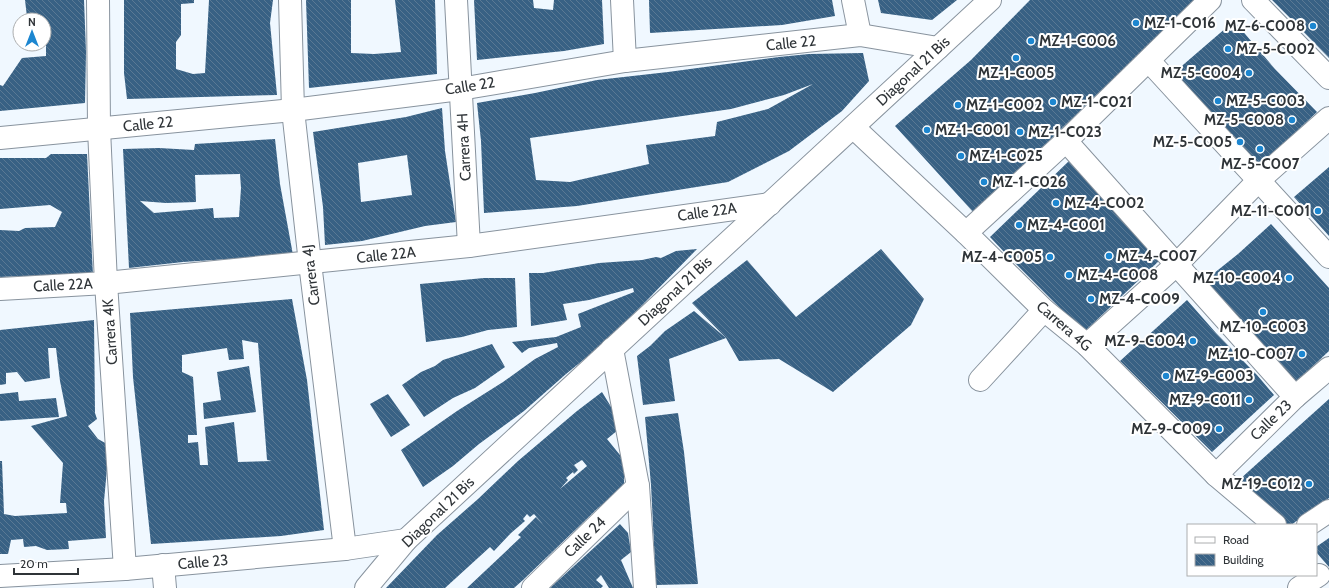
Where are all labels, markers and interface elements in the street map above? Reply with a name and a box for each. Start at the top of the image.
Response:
north arrow [12,12,52,52]
place label: MZ-1-C016 [1144,14,1216,32]
text: N [28,15,36,29]
place label: MZ-6-C008 [1224,17,1305,35]
marker: MZ-1-C016 [1131,18,1141,28]
marker: MZ-6-C008 [1308,21,1318,31]
street label: Calle 22 [765,31,817,55]
street label: Diagonal 21 Bis [873,32,953,110]
place label: MZ-1-C006 [1039,32,1116,50]
marker: MZ-1-C006 [1026,36,1036,46]
place label: MZ-5-C002 [1236,40,1315,58]
marker: MZ-5-C002 [1223,44,1233,54]
marker: MZ-1-C005 [1011,53,1021,63]
place label: MZ-1-C005 [978,64,1054,82]
place label: MZ-5-C004 [1161,64,1241,82]
marker: MZ-5-C004 [1244,68,1254,78]
street label: Calle 22 [444,73,496,99]
place label: MZ-5-C003 [1226,92,1305,110]
place label: MZ-1-C021 [1061,93,1132,111]
place label: MZ-1-C002 [966,96,1042,114]
marker: MZ-5-C003 [1213,96,1223,106]
marker: MZ-1-C021 [1048,97,1058,107]
marker: MZ-1-C002 [953,100,963,110]
place label: MZ-5-C008 [1204,111,1284,129]
street label: Calle 22 [122,112,174,136]
street label: Carrera 4H [453,113,475,181]
marker: MZ-5-C008 [1287,115,1297,125]
place label: MZ-1-C001 [935,121,1009,139]
place label: MZ-1-C023 [1028,123,1102,141]
marker: MZ-1-C001 [922,125,932,135]
marker: MZ-1-C023 [1015,127,1025,137]
place label: MZ-5-C005 [1153,133,1232,151]
marker: MZ-5-C005 [1235,137,1245,147]
marker: MZ-5-C007 [1255,144,1265,154]
place label: MZ-1-C025 [969,147,1043,165]
marker: MZ-1-C025 [956,151,966,161]
place label: MZ-5-C007 [1221,155,1300,173]
place label: MZ-1-C026 [992,173,1066,191]
marker: MZ-1-C026 [979,177,989,187]
place label: MZ-4-C002 [1064,194,1144,212]
marker: MZ-4-C002 [1051,198,1061,208]
street label: Calle 22A [676,199,738,225]
place label: MZ-11-C001 [1231,202,1310,220]
marker: MZ-11-C001 [1313,206,1323,216]
place label: MZ-4-C001 [1027,216,1105,234]
marker: MZ-4-C001 [1014,220,1024,230]
street label: Calle 22A [355,243,417,267]
street label: Carrera 4J [298,244,324,306]
place label: MZ-4-C007 [1117,247,1197,265]
place label: MZ-4-C005 [962,248,1042,266]
marker: MZ-4-C007 [1104,251,1114,261]
street label: Diagonal 21 Bis [635,252,715,330]
marker: MZ-4-C005 [1045,252,1055,262]
place label: MZ-4-C008 [1077,266,1158,284]
place label: MZ-10-C004 [1193,269,1281,287]
marker: MZ-4-C008 [1064,270,1074,280]
marker: MZ-10-C004 [1284,273,1294,283]
street label: Calle 22A [33,274,94,296]
place label: MZ-4-C009 [1099,290,1180,308]
marker: MZ-4-C009 [1086,294,1096,304]
street label: Carrera 4G [1033,297,1095,355]
street label: Carrera 4K [99,298,121,365]
marker: MZ-10-C003 [1258,307,1268,317]
place label: MZ-10-C003 [1219,318,1307,336]
place label: MZ-9-C004 [1104,332,1185,350]
marker: MZ-9-C004 [1188,336,1198,346]
place label: MZ-10-C007 [1207,345,1294,363]
marker: MZ-10-C007 [1297,349,1307,359]
place label: MZ-9-C003 [1174,367,1254,385]
marker: MZ-9-C003 [1161,371,1171,381]
place label: MZ-9-C011 [1169,391,1241,409]
marker: MZ-9-C011 [1244,395,1254,405]
street label: Calle 23 [1247,396,1295,444]
place label: MZ-9-C009 [1131,420,1211,438]
marker: MZ-9-C009 [1214,424,1224,434]
street label: Diagonal 21 Bis [398,473,478,551]
place label: MZ-19-C012 [1221,475,1301,493]
marker: MZ-19-C012 [1304,479,1314,489]
street label: Calle 24 [560,513,610,561]
legend [1187,524,1317,576]
text: Road [1223,532,1249,547]
scale bar [14,550,78,576]
street label: Calle 23 [177,551,229,573]
text: Building [1223,552,1265,567]
text: 20 m [20,556,48,571]

